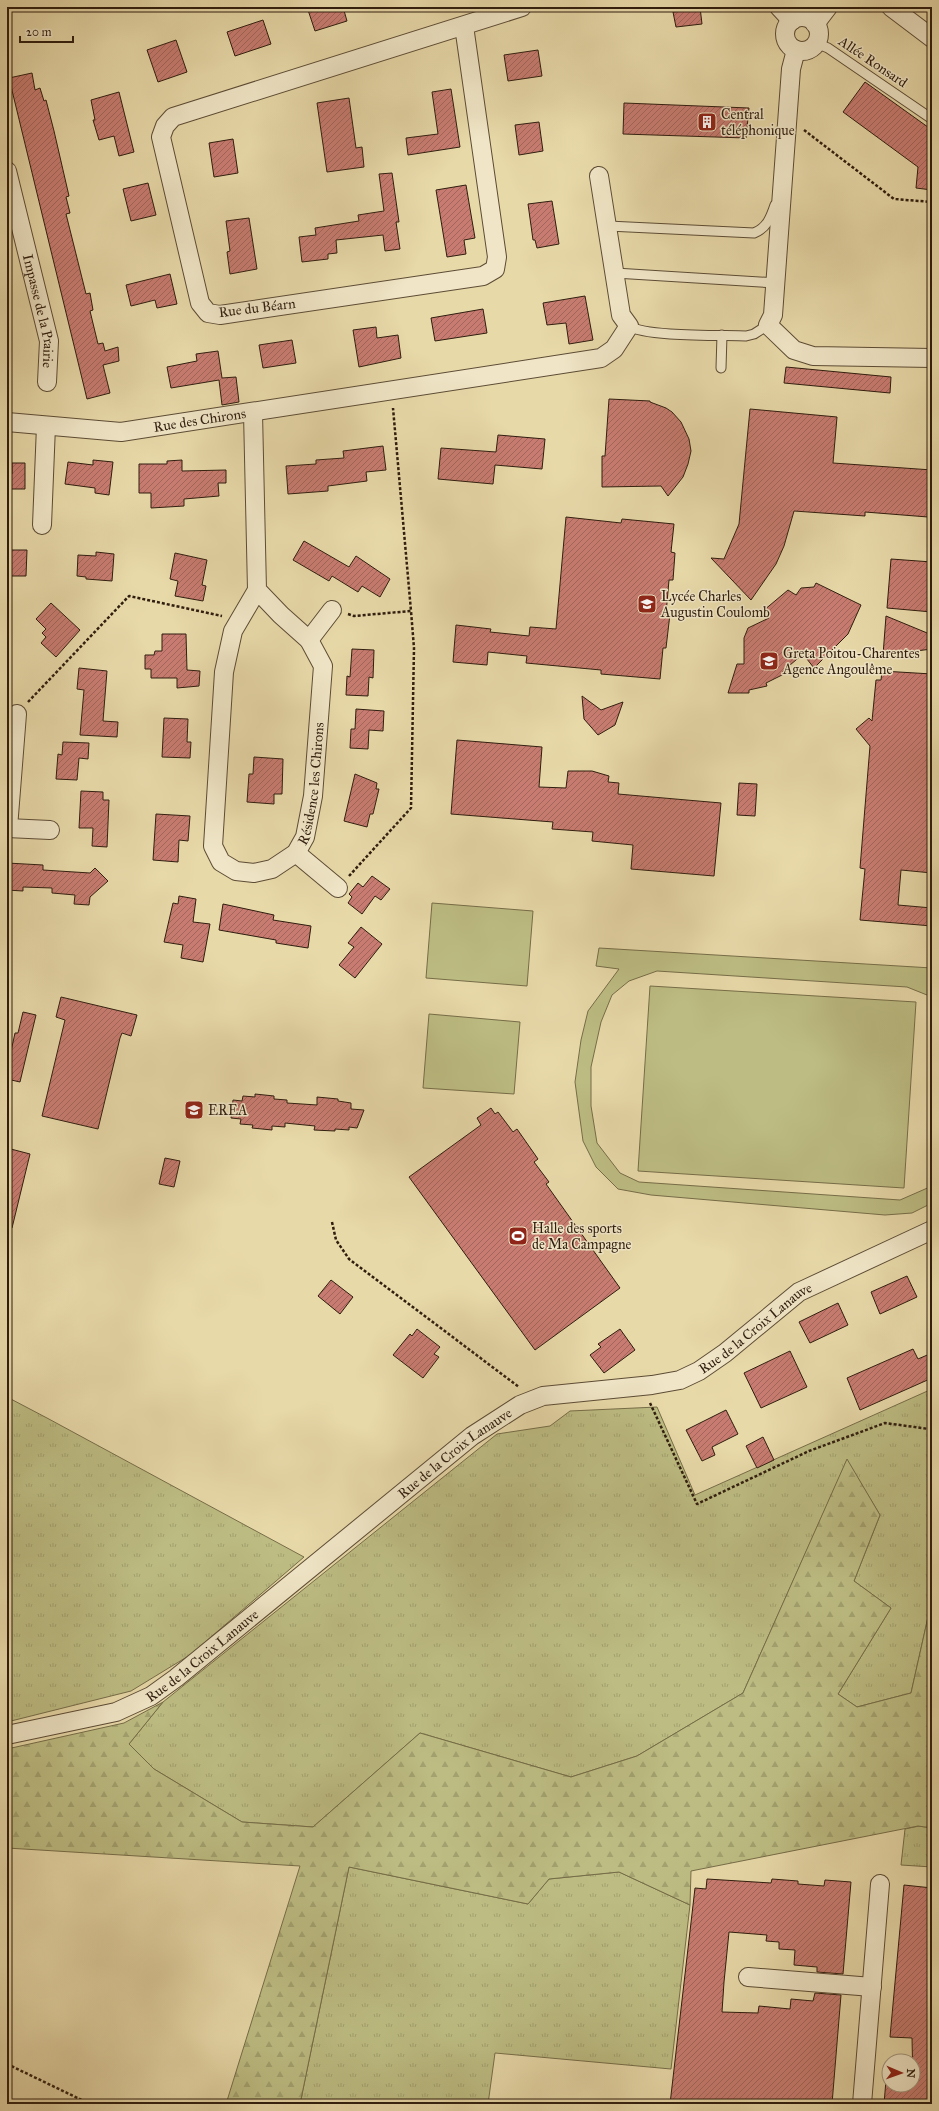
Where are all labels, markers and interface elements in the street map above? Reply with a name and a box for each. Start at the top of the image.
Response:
scale bar [20,18,73,44]
text: 20 m [26,25,52,39]
street label: Allée Ronsard [835,32,911,91]
place label: Central téléphonique [721,106,795,140]
building icon: Central téléphonique [696,111,718,133]
street label: Impasse de la Prairie [19,252,58,369]
street label: Rue du Béarn [218,295,297,321]
street label: Rue des Chirons [152,404,247,435]
place label: Lycée Charles Augustin Coulomb [660,588,770,621]
school or university icon: Lycée Charles Augustin Coulomb [636,593,658,615]
place label: Greta Poitou-Charentes Agence Angoulême [782,645,920,678]
school or university icon: Greta Poitou-Charentes Agence Angoulême [758,650,780,672]
street label: Résidence les Chirons [294,722,327,848]
school or university icon: EREA [183,1099,205,1121]
place label: EREA [208,1102,248,1119]
place label: Halle des sports de Ma Campagne [532,1220,631,1253]
sports icon: Halle des sports de Ma Campagne [507,1225,529,1247]
street label: Rue de la Croix Lanauve [695,1279,815,1377]
street label: Rue de la Croix Lanauve [394,1404,515,1502]
street label: Rue de la Croix Lanauve [142,1606,262,1706]
north arrow [881,2053,921,2093]
text: N [904,2068,917,2079]

